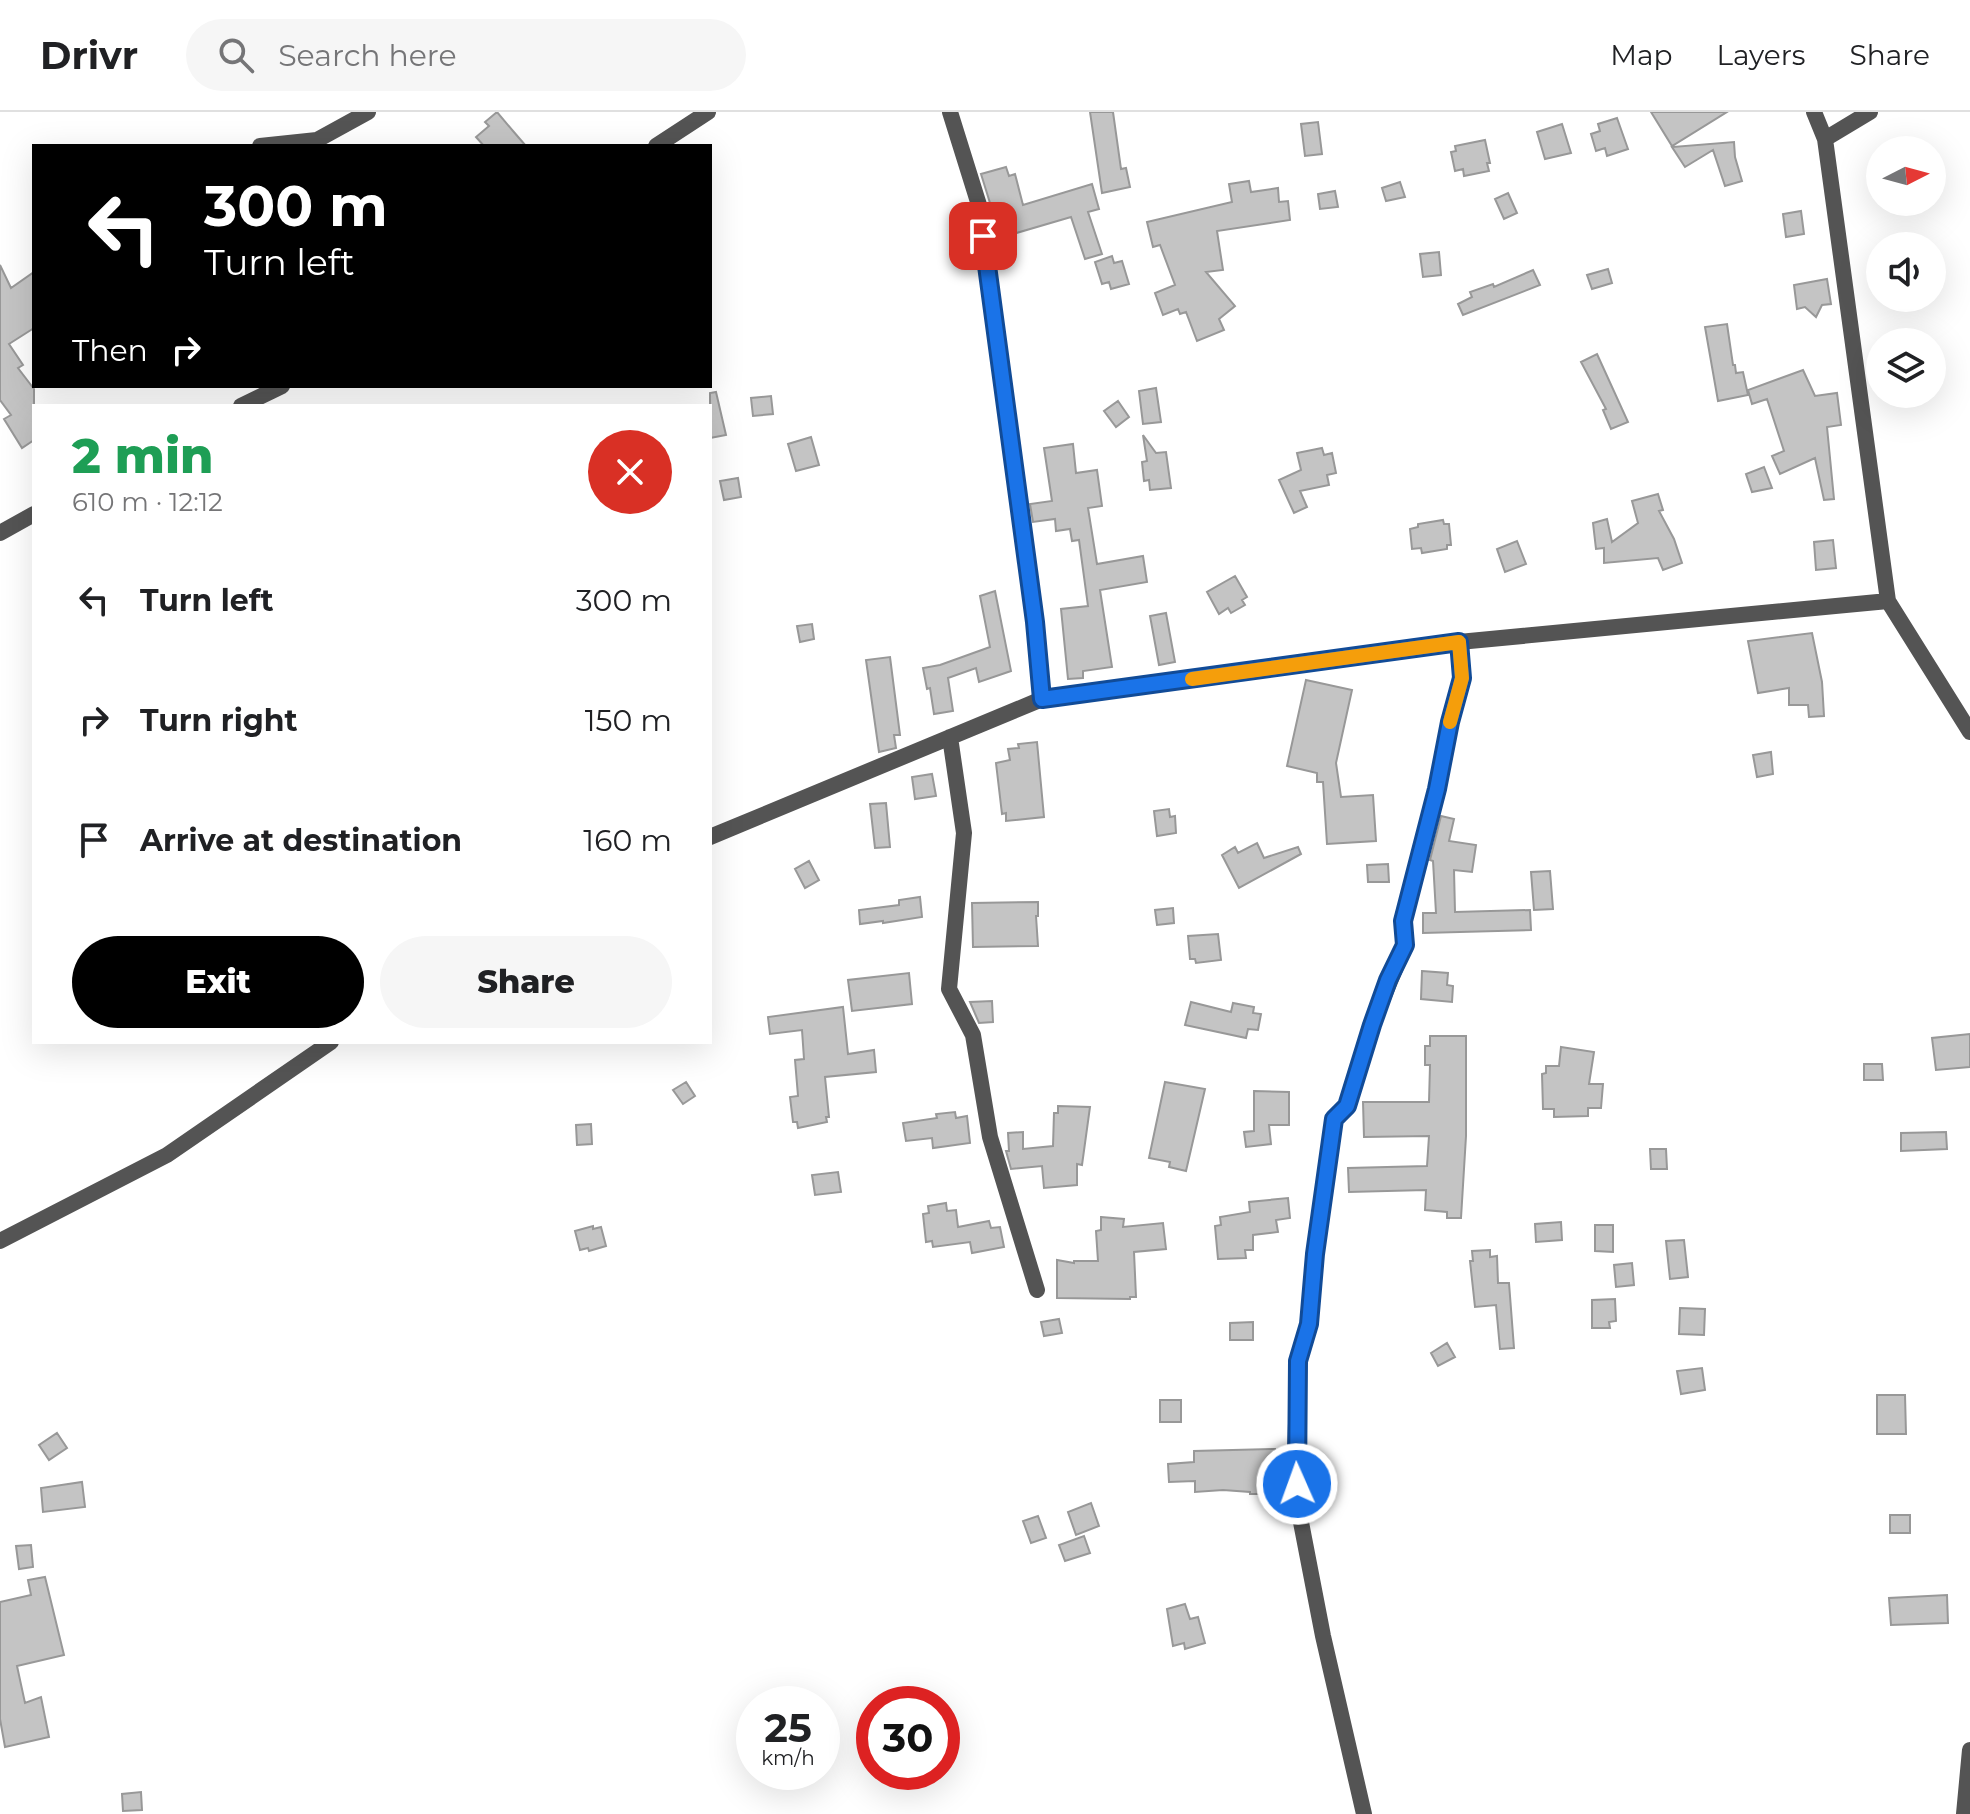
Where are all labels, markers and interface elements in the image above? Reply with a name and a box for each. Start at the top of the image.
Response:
search box [186,19,746,91]
text: Drivr [40,32,138,79]
icon: search [214,33,258,77]
text: Search here [278,37,457,74]
text: Map [1610,38,1673,72]
text: Layers [1717,38,1806,72]
text: Share [1850,38,1930,72]
north arrow [1866,136,1946,216]
map controls [1866,136,1946,408]
text: 300 m [204,172,388,240]
icon: left [72,176,176,280]
pin [949,202,1017,270]
icon: arrive [961,214,1005,258]
button: sound [1866,232,1946,312]
text: Turn left [204,240,355,284]
icon: right [164,328,208,372]
button: layers [1866,328,1946,408]
text: Then [72,332,148,369]
text: 2 min [72,427,213,485]
button: close [588,430,672,514]
text: 610 m · 12:12 [72,486,223,518]
icon: left [72,578,116,622]
text: Turn left [140,582,273,619]
text: 300 m [576,582,672,619]
icon: right [72,698,116,742]
text: Turn right [140,702,297,739]
text: 150 m [585,702,672,739]
icon: arrive [72,818,116,862]
text: Arrive at destination [140,822,462,859]
text: 160 m [583,822,672,859]
button: Exit [72,936,364,1028]
button: Share [380,936,672,1028]
position arrow [1255,1442,1339,1526]
speed limit sign: 30 [856,1686,960,1790]
text: 25 [764,1703,812,1752]
text: km/h [761,1746,815,1770]

